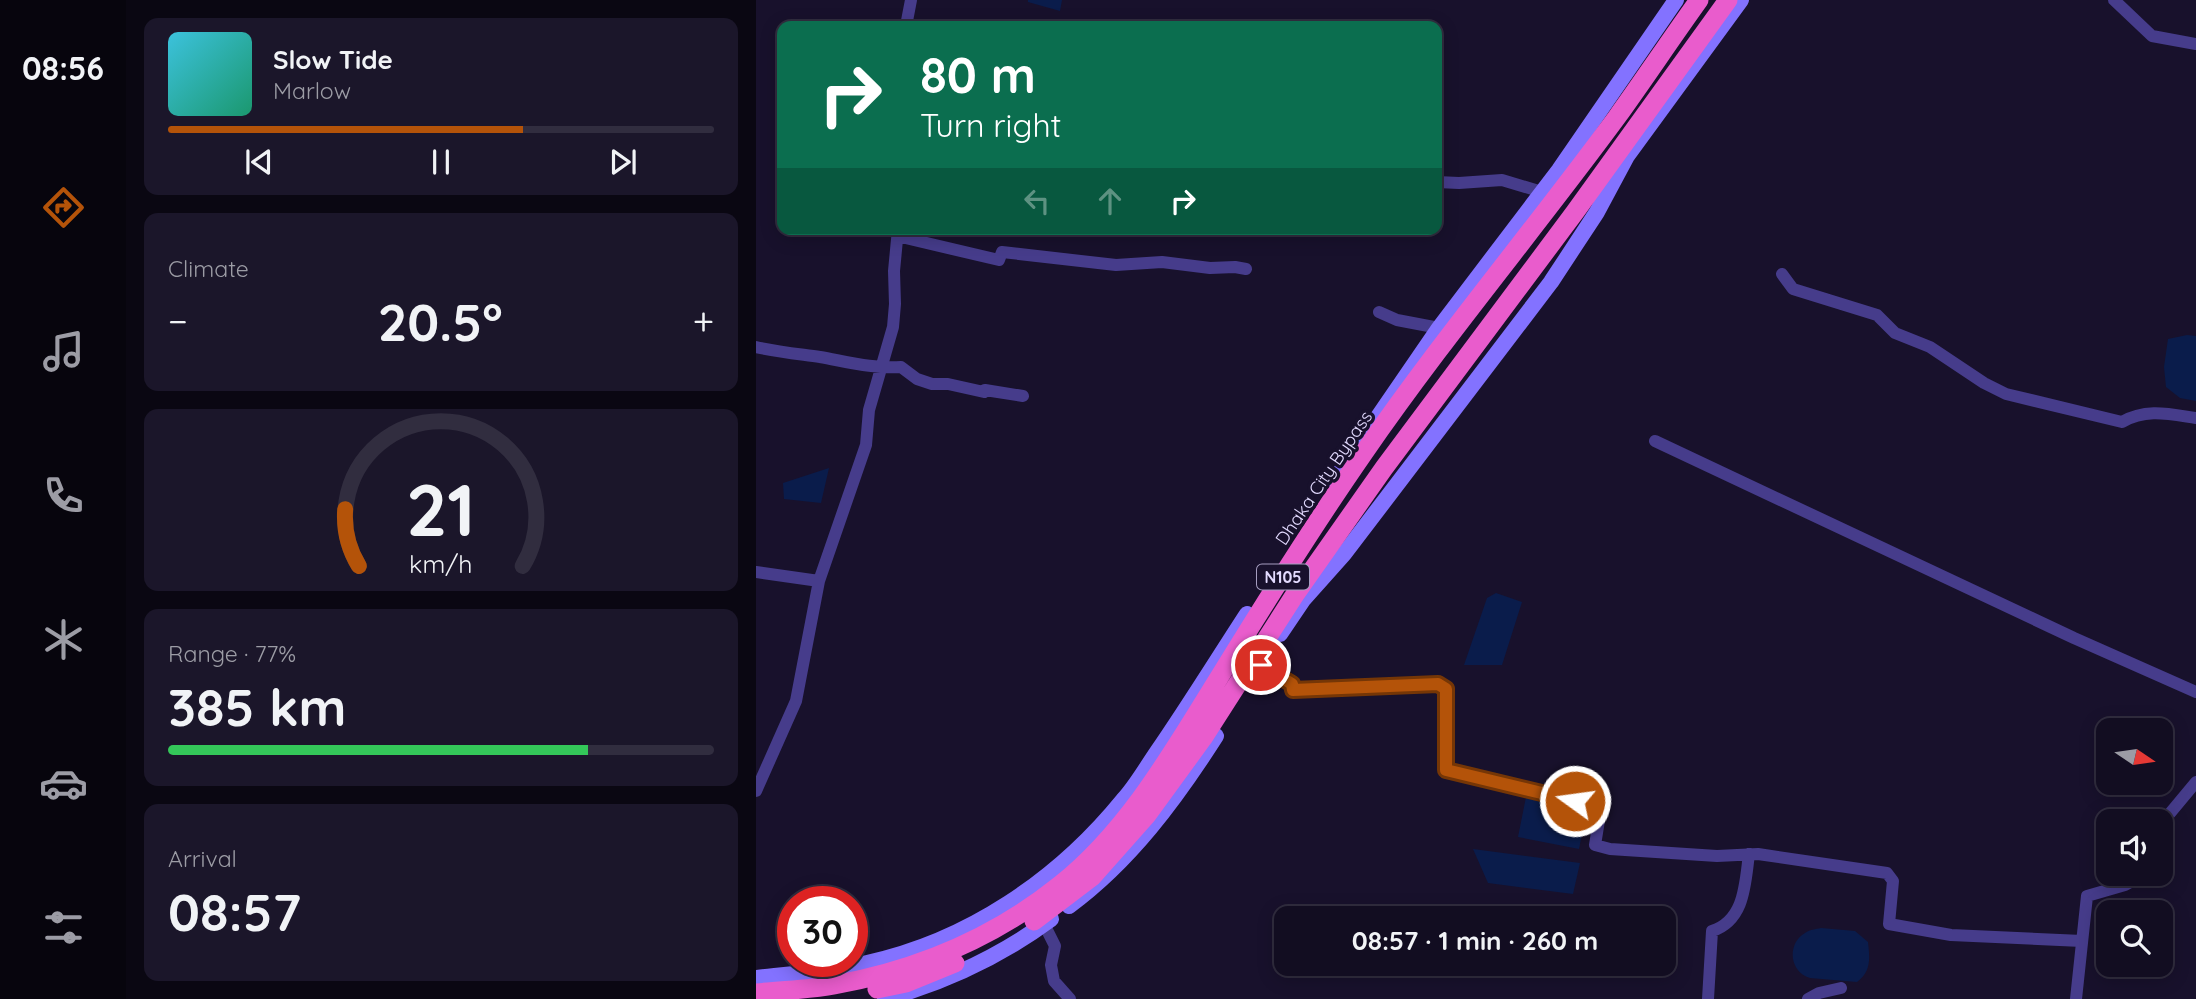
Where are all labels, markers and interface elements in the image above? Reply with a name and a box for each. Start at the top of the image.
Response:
text: Slow Tide [273,43,393,76]
text: 80 m [920,44,1036,105]
text: 08:56 [22,48,104,88]
icon: right [805,49,896,140]
text: Marlow [273,76,351,105]
text: Turn right [920,105,1061,145]
icon: previous [240,143,278,181]
icon: pause [422,143,460,181]
icon: next [604,143,642,181]
icon: left [1018,182,1056,220]
icon: ahead [1091,182,1129,220]
icon: right [1164,182,1202,220]
icon: directions [39,183,88,232]
text: Climate [168,254,249,283]
text: 20.5° [378,289,503,354]
text: − [168,297,188,345]
text: + [693,297,714,345]
icon: music [39,327,88,376]
street label: Dhaka City Bypass [1270,406,1377,549]
text: 21 [406,463,476,554]
icon: phone [39,471,88,520]
text: km/h [409,547,473,578]
road number: N105 [1257,564,1309,590]
icon: climate [39,615,88,664]
pin [1231,635,1291,695]
text: Range · 77% [168,639,296,668]
icon: arrive [1242,646,1280,684]
text: 385 km [168,674,346,739]
north arrow [2096,718,2174,794]
map controls [2096,718,2173,977]
icon: car [39,759,88,808]
position arrow [1538,764,1612,838]
button: sound [2096,809,2173,886]
text: Arrival [168,844,237,873]
text: 08:57 [168,879,301,944]
speed limit sign: 30 [777,886,868,977]
button: search [2096,900,2173,977]
icon: filters [39,903,88,952]
text: 08:57 · 1 min · 260 m [1352,924,1598,957]

